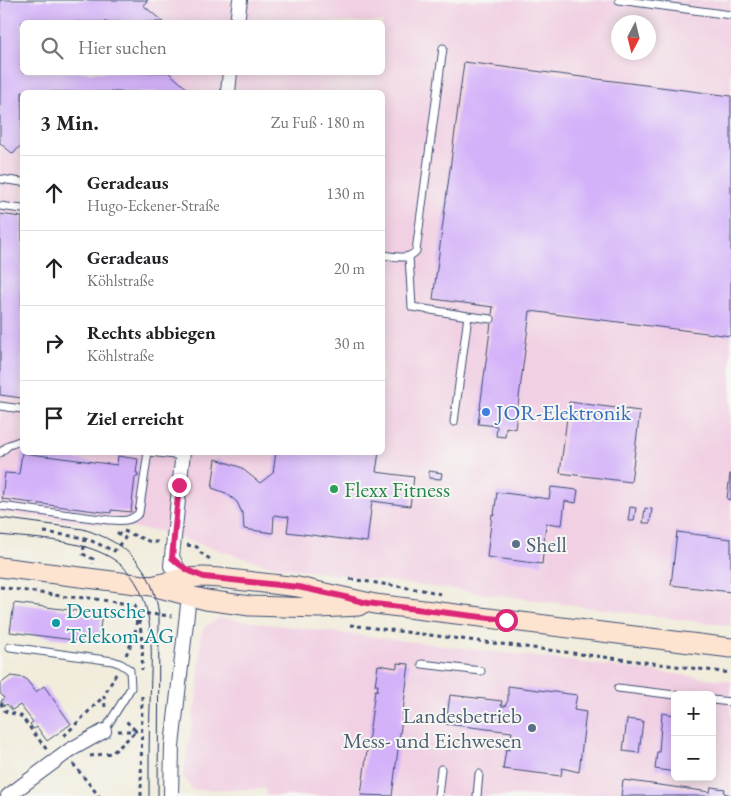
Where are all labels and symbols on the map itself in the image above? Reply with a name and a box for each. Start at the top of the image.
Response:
north arrow [611,15,656,60]
place label: JOR-Elektronik [494,398,632,427]
marker: JOR-Elektronik [480,406,492,418]
route end [168,474,191,497]
place label: Flexx Fitness [344,475,450,504]
marker: Flexx Fitness [328,483,340,495]
place label: Shell [526,530,567,559]
marker: Shell [510,538,522,550]
place label: Deutsche Telekom AG [66,596,174,650]
route start [495,609,518,632]
marker: Deutsche Telekom AG [50,617,62,629]
place label: Landesbetrieb Mess- und Eichwesen [343,701,522,755]
marker: Landesbetrieb Mess- und Eichwesen [526,722,538,734]

